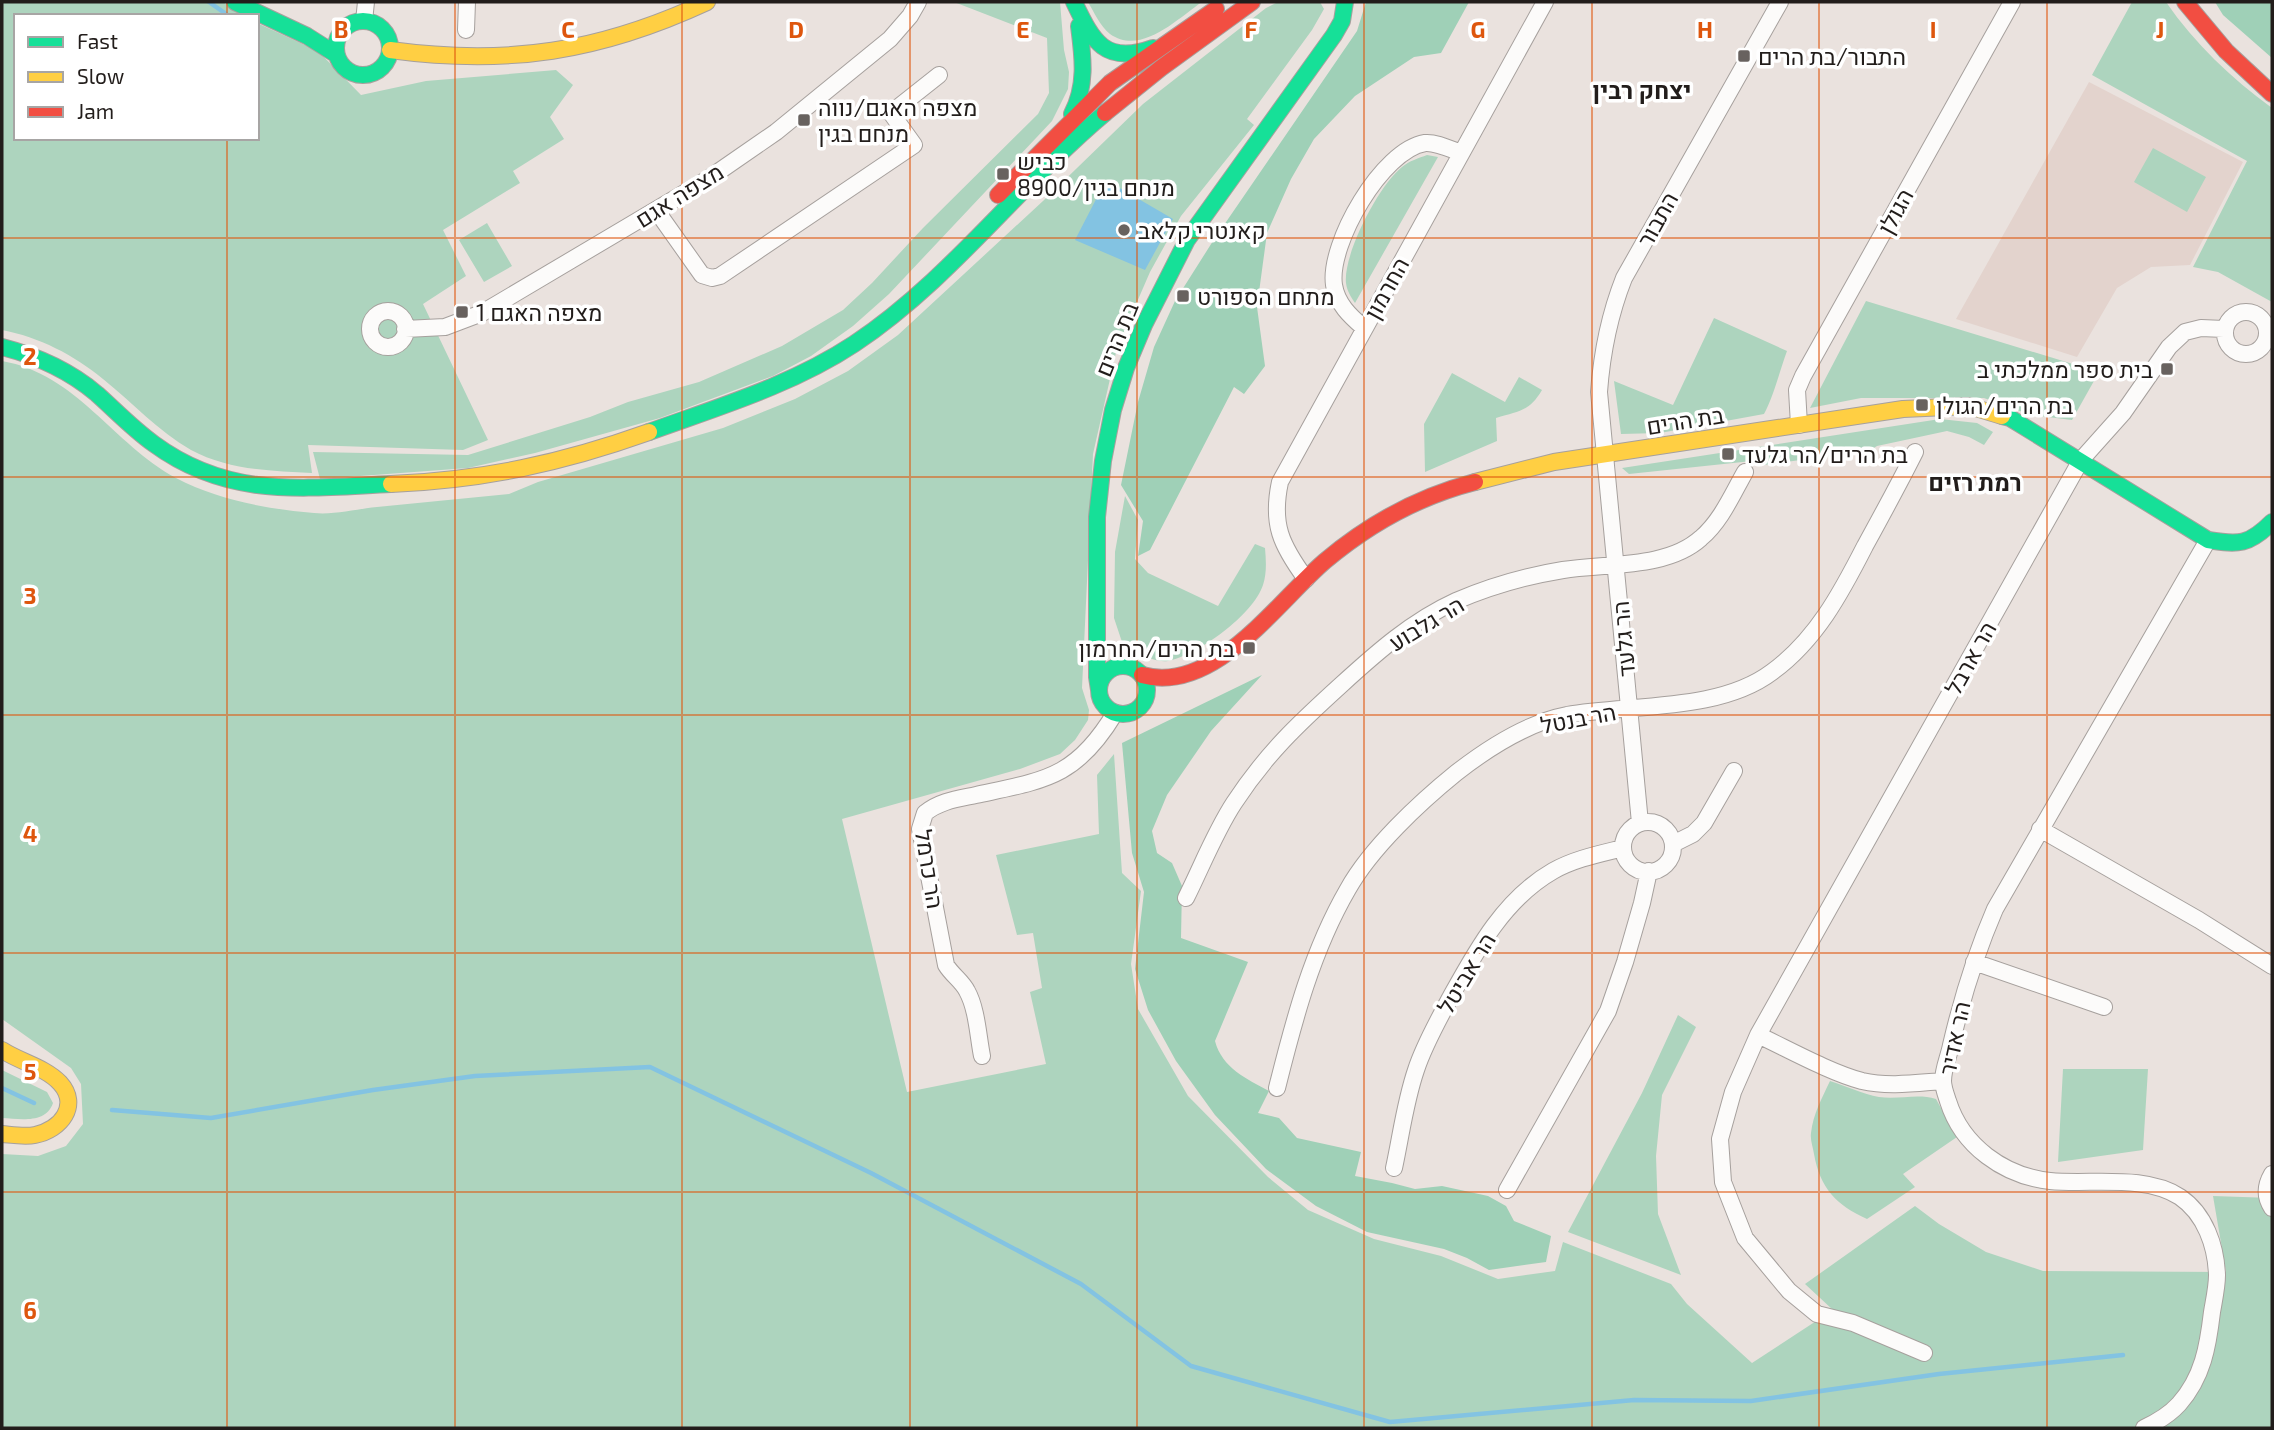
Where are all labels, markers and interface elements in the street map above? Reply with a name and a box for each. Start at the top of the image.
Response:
legend [14,14,259,140]
text: B [334,15,348,43]
text: C [561,15,575,43]
text: D [788,15,804,43]
text: E [1016,15,1030,43]
text: F [1245,15,1258,43]
text: G [1471,15,1485,43]
text: H [1697,15,1713,43]
text: I [1930,15,1936,43]
text: J [2156,15,2164,43]
text: Fast [77,28,118,53]
place label: התבור/בת הרים [1758,42,1906,70]
marker: התבור/בת הרים [1736,48,1752,64]
text: Slow [77,63,124,88]
district label: יצחק רבין [1593,75,1691,104]
place label: מצפה האגם/נווה מנחם בגין [818,93,977,147]
text: Jam [77,98,114,123]
marker: מצפה האגם/נווה מנחם בגין [796,112,812,128]
place label: כביש 8900/מנחם בגין [1017,147,1175,201]
street label: מצפה אגם [630,157,728,233]
marker: כביש 8900/מנחם בגין [995,166,1011,182]
street label: הגולן [1871,183,1919,239]
street label: התבור [1631,187,1683,251]
place label: קאנטרי קלאב [1138,216,1266,244]
marker: קאנטרי קלאב [1116,222,1132,238]
street label: החרמון [1358,252,1414,324]
place label: מתחם הספורט [1197,282,1335,310]
marker: מתחם הספורט [1175,288,1191,304]
place label: מצפה האגם 1 [476,298,602,326]
street label: בת הרים [1088,298,1144,380]
marker: מצפה האגם 1 [454,304,470,320]
text: 2 [23,342,37,370]
place label: בית ספר ממלכתי ב [1977,355,2153,383]
marker: בית ספר ממלכתי ב [2159,361,2175,377]
place label: בת הרים/הגולן [1936,391,2074,419]
marker: בת הרים/הגולן [1914,397,1930,413]
street label: בת הרים [1644,400,1726,440]
place label: בת הרים/הר גלעד [1742,440,1908,468]
marker: בת הרים/הר גלעד [1720,446,1736,462]
district label: רמת רזים [1928,467,2022,496]
text: 3 [23,581,37,609]
street label: הר גלבוע [1383,590,1469,656]
street label: הר גלעד [1606,600,1640,678]
street label: הר ארבל [1938,616,2002,700]
place label: בת הרים/החרמון [1078,634,1235,662]
marker: בת הרים/החרמון [1241,640,1257,656]
street label: הר בנטל [1538,697,1618,739]
text: 4 [23,819,37,847]
street label: הר כרמל [910,827,950,911]
street label: הר אביטל [1431,927,1501,1019]
street label: הר אדיר [1933,998,1975,1078]
text: 5 [24,1057,36,1085]
text: 6 [23,1296,37,1324]

